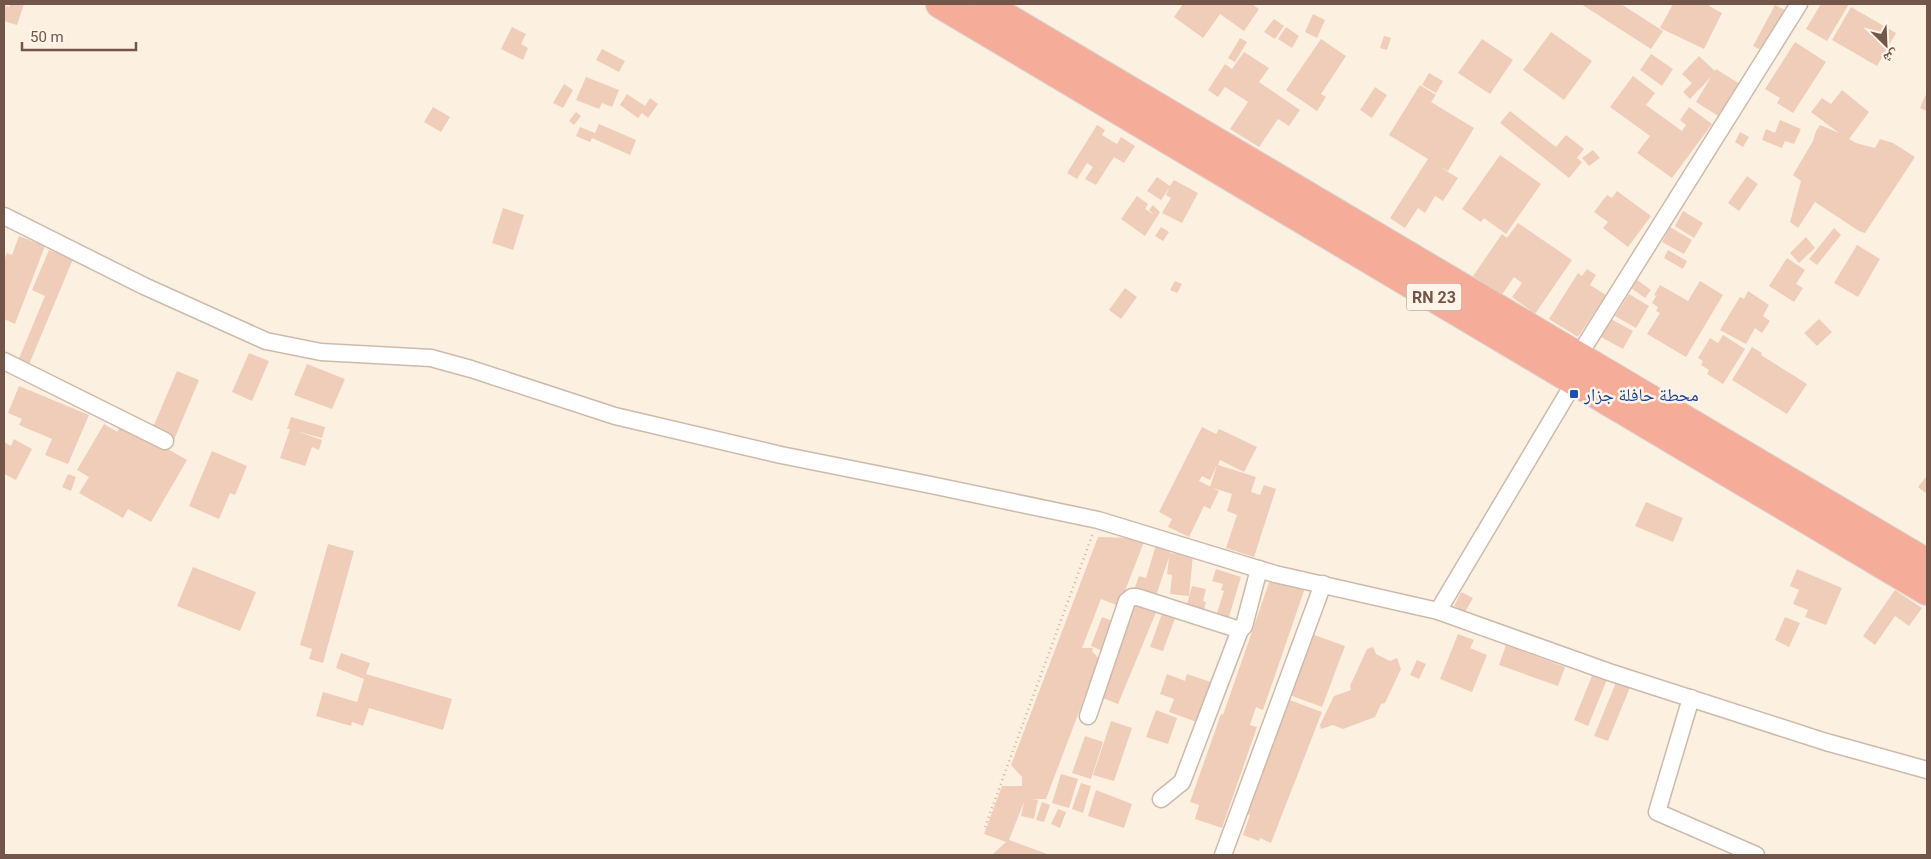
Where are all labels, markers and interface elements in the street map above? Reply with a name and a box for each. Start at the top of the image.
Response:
scale bar [22,20,136,52]
north arrow [1861,20,1911,70]
text: 50 m [30,28,64,46]
text: ش [1881,46,1901,67]
road number: RN 23 [1406,284,1462,310]
place label: محطة حافلة جزار [1583,384,1699,405]
marker: محطة حافلة جزار [1568,388,1580,400]

